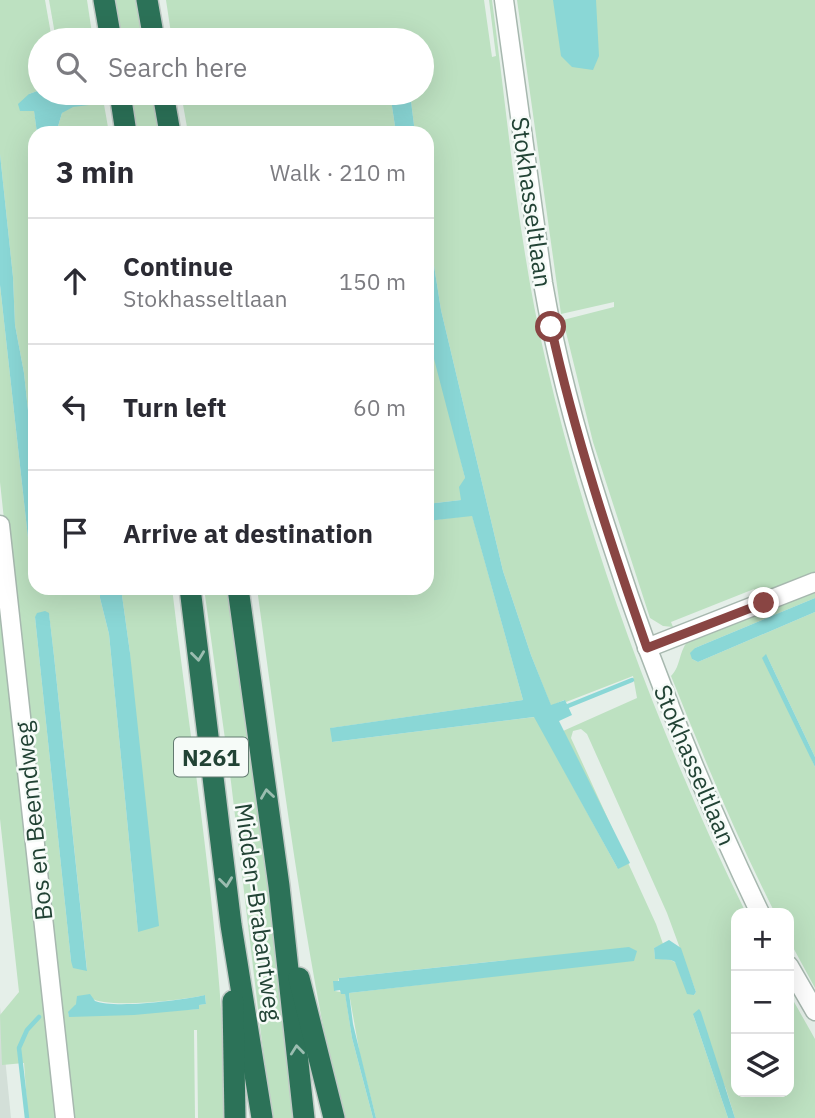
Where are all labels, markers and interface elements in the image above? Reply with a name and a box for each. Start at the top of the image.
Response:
search box [28,28,434,105]
icon: search [52,48,90,86]
text: Search here [108,50,247,84]
street label: Stokhasseltlaan [504,115,560,289]
text: 3 min [56,152,134,191]
text: Walk · 210 m [270,157,406,187]
text: Continue [123,249,233,283]
icon: ahead [56,262,94,300]
text: 150 m [339,266,406,296]
text: Stokhasseltlaan [123,283,288,313]
route start [535,311,566,342]
icon: left [56,388,94,426]
text: Turn left [123,390,226,424]
text: 60 m [353,392,406,422]
icon: arrive [56,514,94,552]
text: Arrive at destination [123,516,373,550]
route end [748,587,779,618]
one-way arrow [191,650,206,662]
street label: Stokhasseltlaan [647,680,743,850]
street label: Bos en Beemdweg [7,720,59,922]
road number: N261 [174,737,248,776]
one-way arrow [259,788,274,800]
street label: Midden-Brabantweg [228,801,290,1023]
one-way arrow [218,876,233,887]
map controls [731,908,794,1097]
button: + [731,908,794,971]
button: − [731,971,794,1034]
button: layers [731,1034,794,1097]
one-way arrow [290,1044,305,1055]

